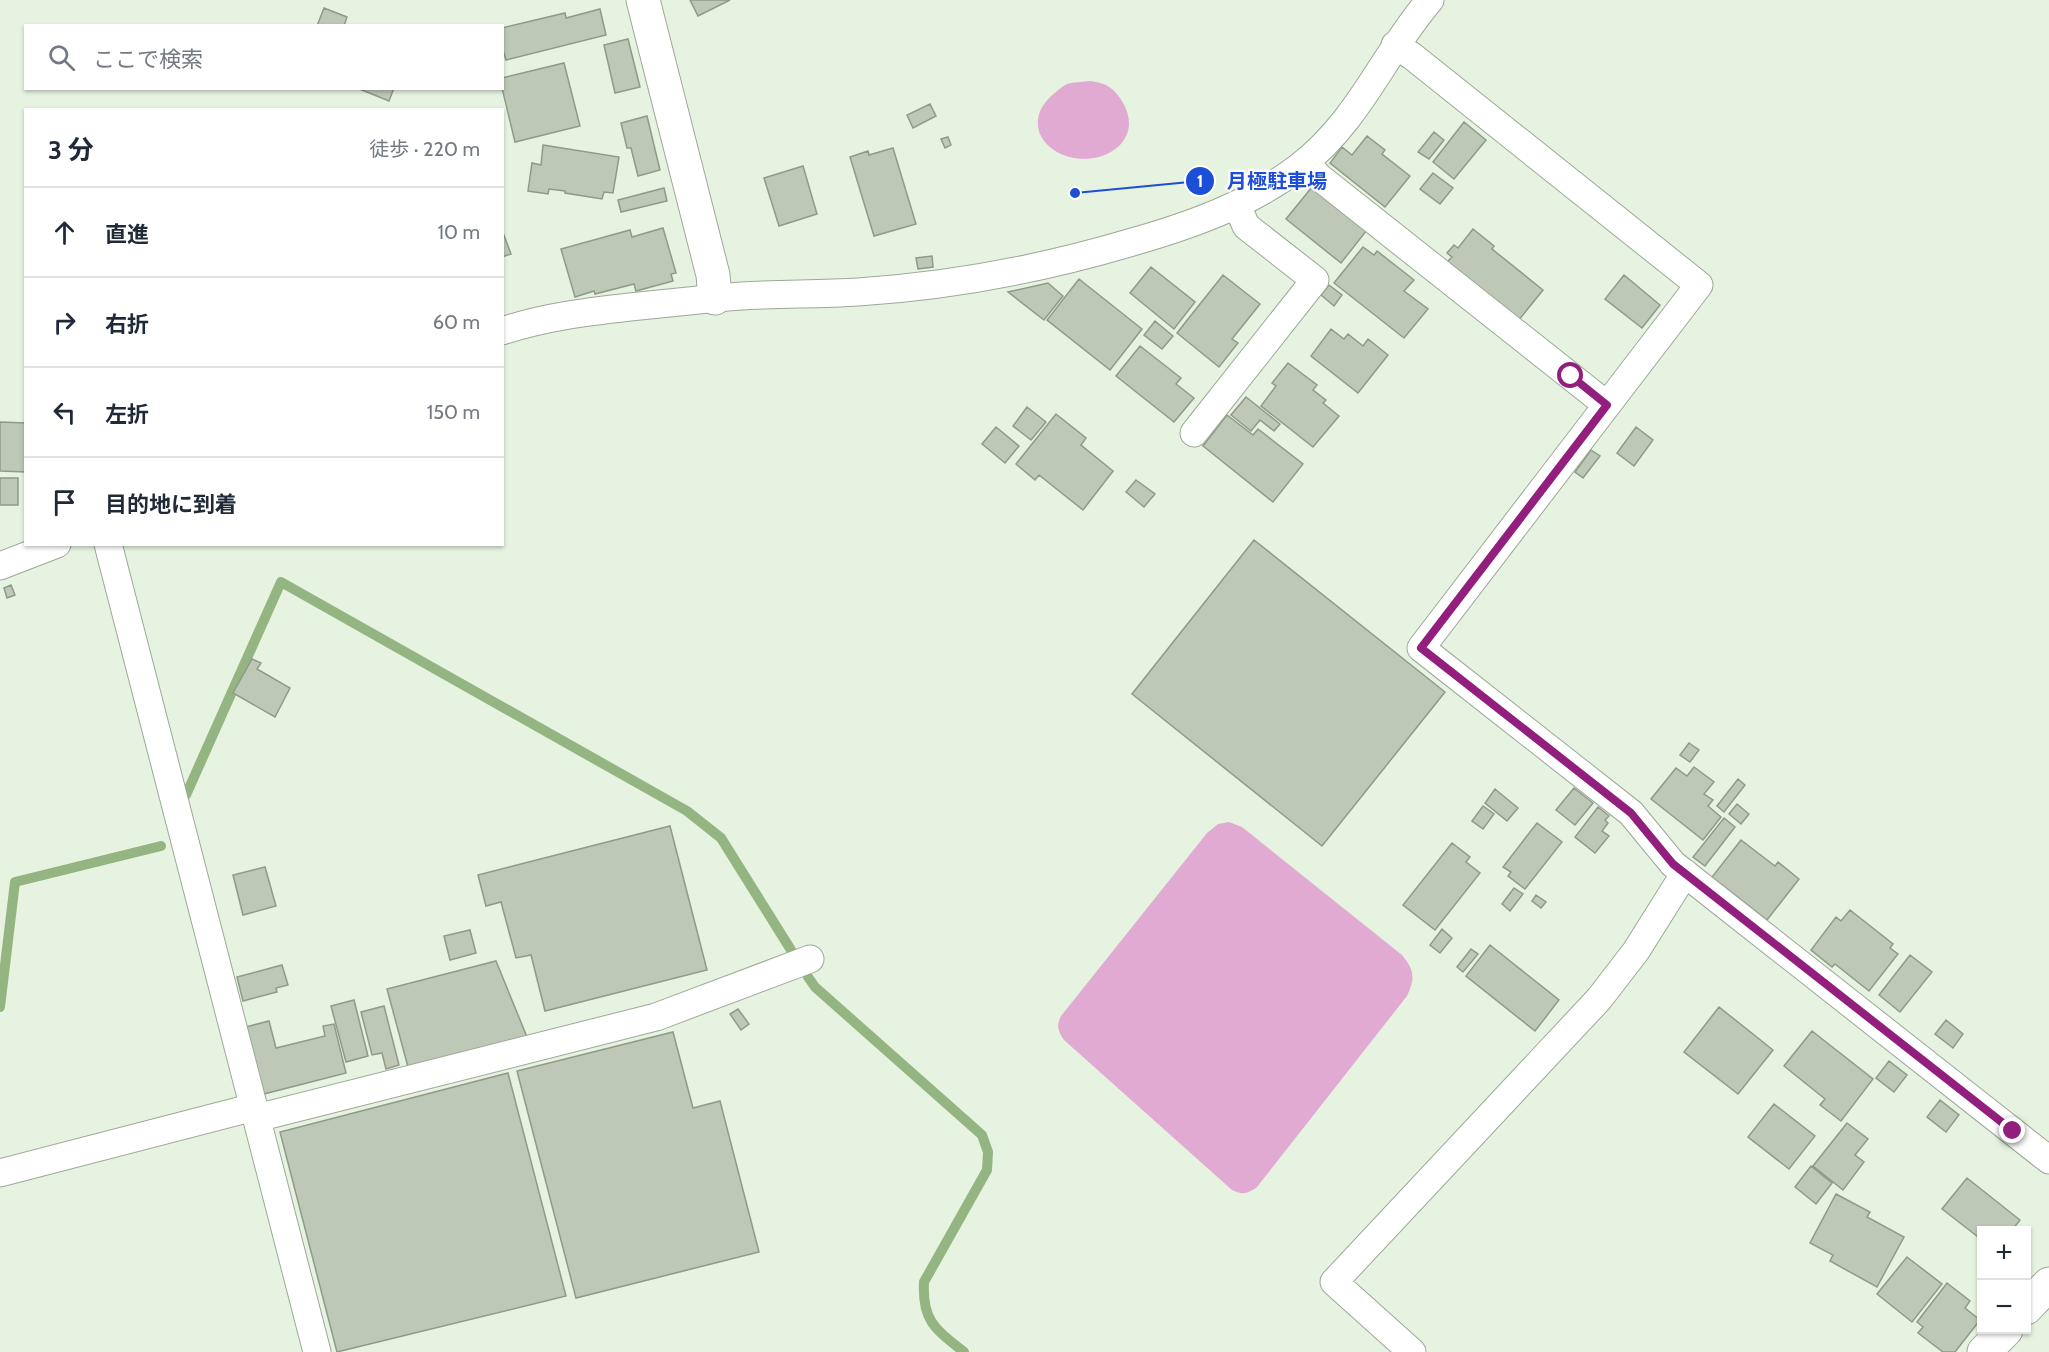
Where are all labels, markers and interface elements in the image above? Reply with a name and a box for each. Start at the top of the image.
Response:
search box [24,24,504,90]
icon: search [45,41,78,74]
text: ここで検索 [93,46,203,73]
text: 3 分 [48,134,94,166]
text: 徒歩 · 220 m [369,137,480,161]
callout: 月極駐車場 [1185,162,1339,200]
text: 月極駐車場 [1227,169,1327,193]
text: 1 [1197,170,1203,192]
icon: ahead [48,216,81,249]
text: 10 m [437,220,480,244]
text: 直進 [105,221,149,248]
icon: right [48,306,81,339]
text: 60 m [433,310,480,334]
text: 右折 [105,311,149,338]
route start [1557,362,1583,388]
icon: left [48,396,81,429]
text: 150 m [427,400,480,424]
text: 左折 [105,401,149,428]
icon: arrive [48,486,81,519]
text: 目的地に到着 [105,491,237,518]
route end [1999,1117,2025,1143]
map controls [1977,1226,2031,1334]
button: + [1977,1226,2031,1280]
button: − [1977,1280,2031,1334]

